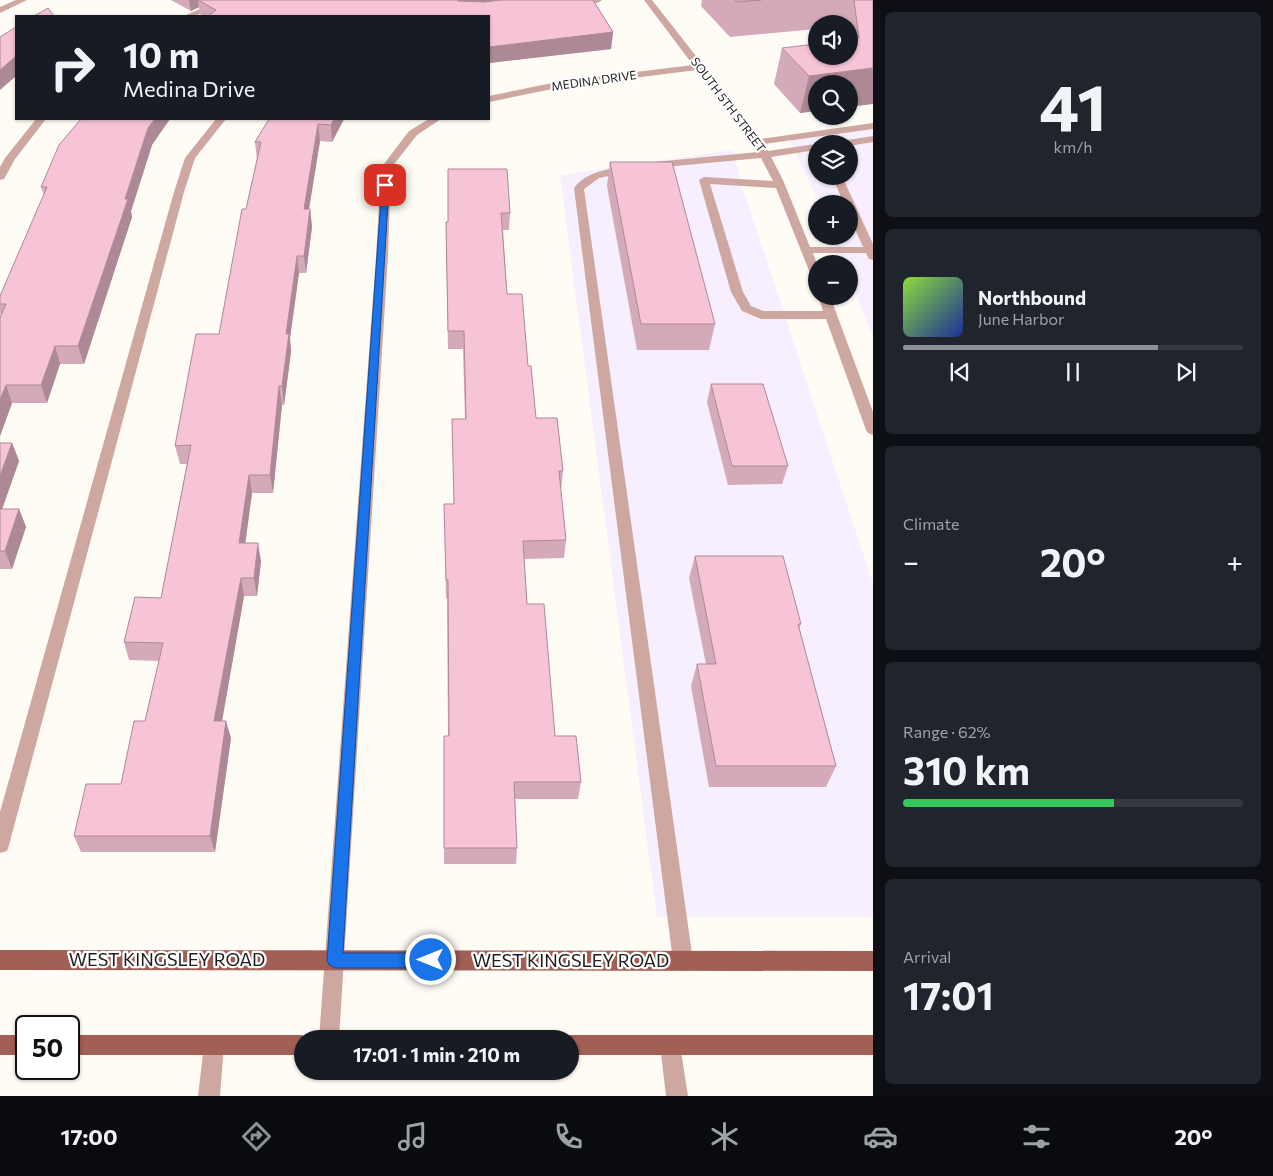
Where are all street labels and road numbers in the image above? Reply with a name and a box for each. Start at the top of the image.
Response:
street label: SOUTH 5TH STREET [689,54,769,155]
street label: MEDINA DRIVE [550,67,637,93]
street label: WEST KINGSLEY ROAD [69,948,265,970]
street label: WEST KINGSLEY ROAD [473,949,669,971]

